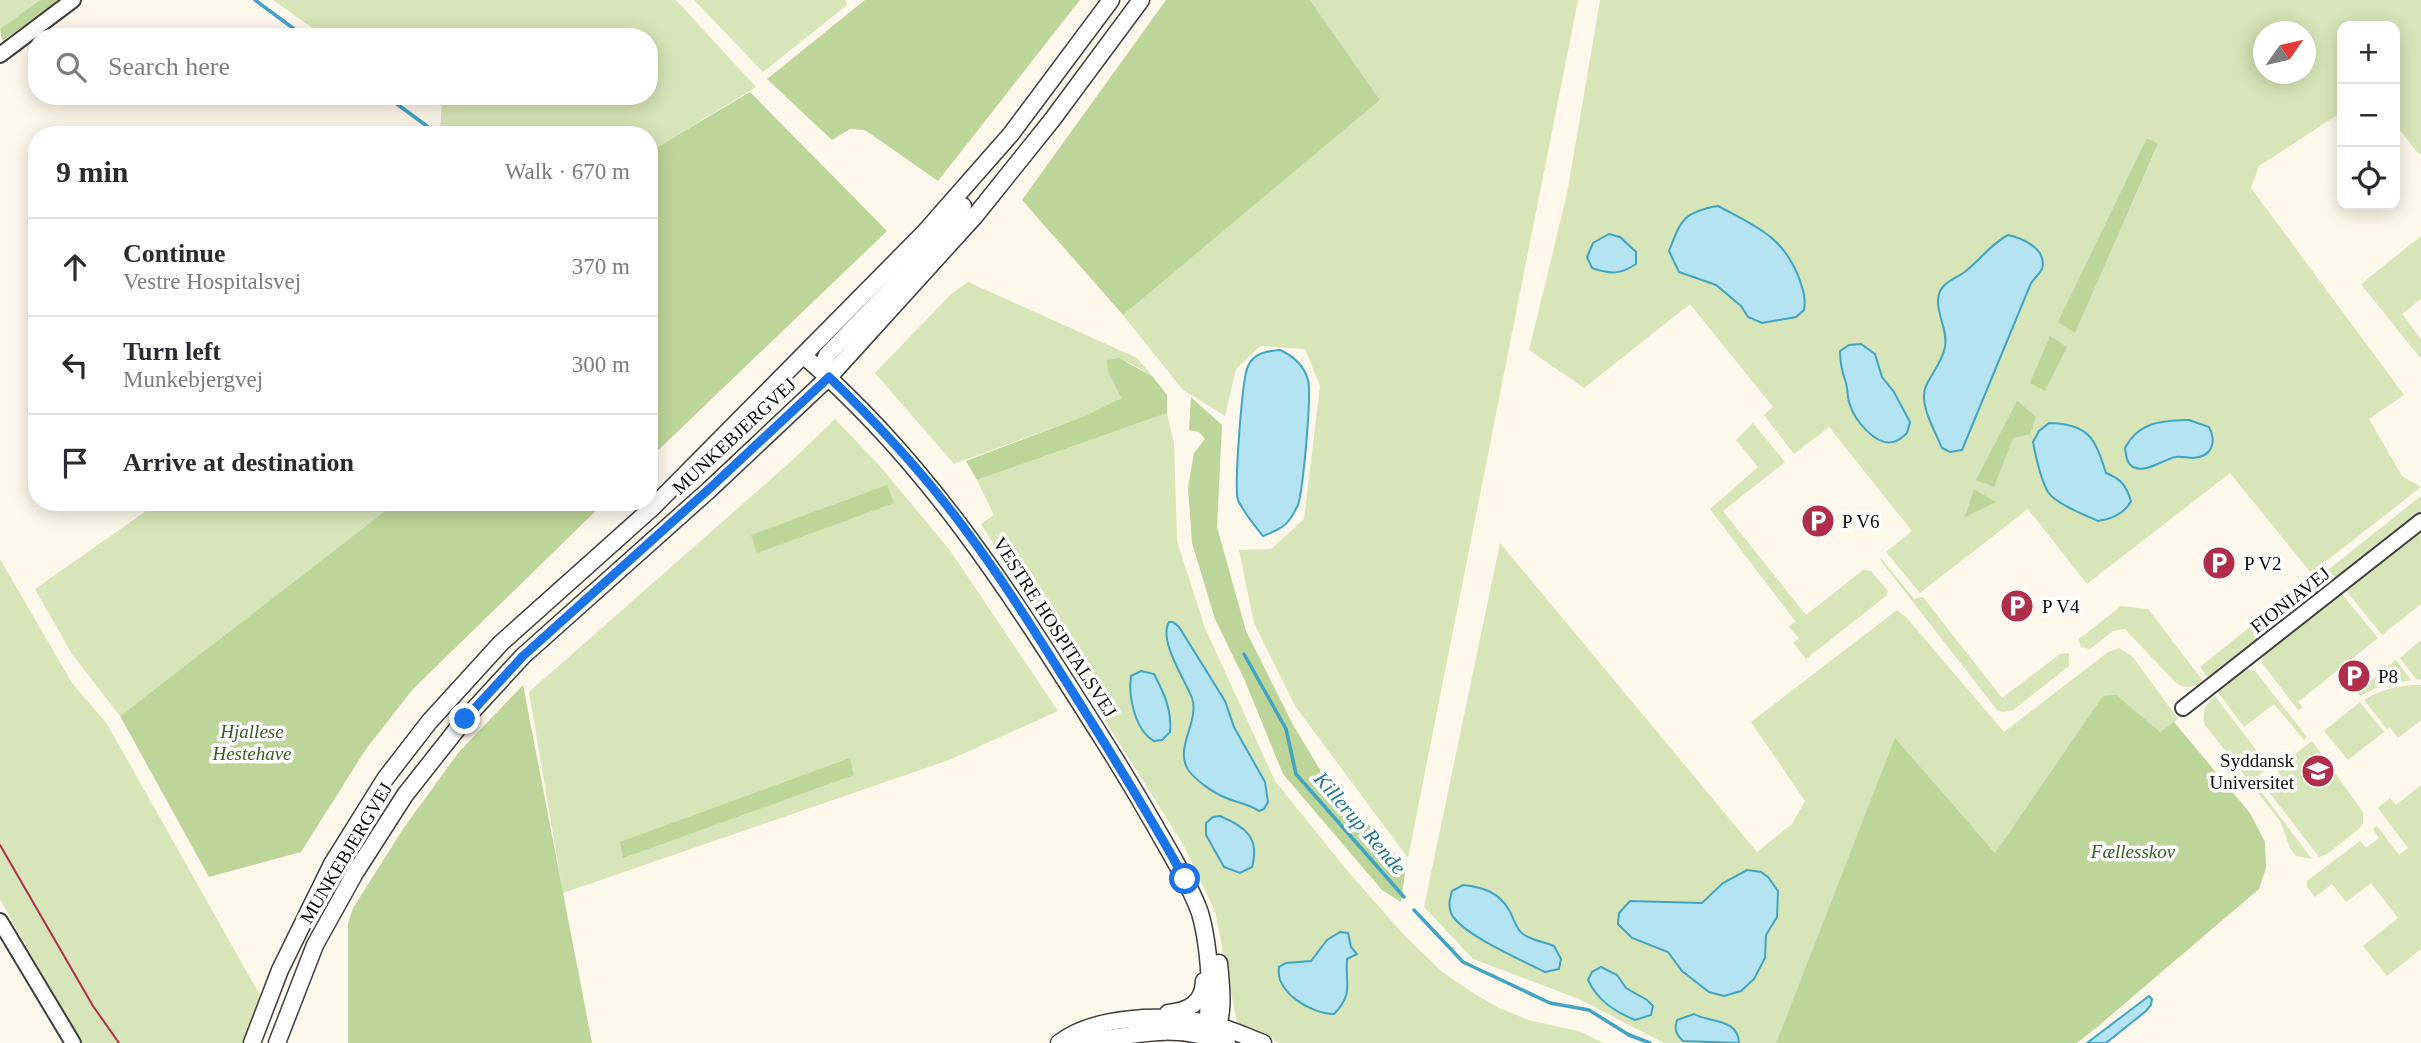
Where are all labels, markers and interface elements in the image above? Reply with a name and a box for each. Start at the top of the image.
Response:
north arrow [2253,21,2316,84]
map controls [2337,21,2400,210]
button: + [2337,21,2400,84]
search box [28,28,658,105]
icon: search [52,48,90,86]
text: Search here [108,52,230,81]
button: − [2337,84,2400,147]
button: locate [2337,147,2400,210]
text: 9 min [56,155,129,188]
text: Walk · 670 m [505,159,630,184]
text: Continue [123,239,226,268]
icon: ahead [56,248,94,286]
text: 370 m [572,254,630,279]
text: Vestre Hospitalsvej [123,269,301,294]
text: Turn left [123,337,221,366]
icon: left [56,346,94,384]
text: 300 m [572,352,630,377]
text: Munkebjergvej [123,367,263,392]
street label: MUNKEBJERGVEJ [668,374,800,498]
icon: arrive [56,444,94,482]
text: Arrive at destination [123,448,354,477]
parking icon: P V6 [1799,502,1837,540]
place label: P V6 [1842,511,1880,532]
street label: VESTRE HOSPITALSVEJ [989,533,1121,721]
parking icon: P V2 [2200,544,2238,582]
place label: P V2 [2244,553,2282,574]
street label: FIONIAVEJ [2246,563,2334,637]
parking icon: P V4 [1998,587,2036,625]
place label: P V4 [2042,596,2080,617]
parking icon: P8 [2335,657,2373,695]
place label: P8 [2378,666,2398,687]
route end [449,703,480,734]
park label: Hjallese Hestehave [211,721,292,764]
place label: Syddansk Universitet [2210,750,2295,793]
school or university icon: Syddansk Universitet [2299,752,2337,790]
water label: Killerup Rende [1308,766,1411,879]
street label: MUNKEBJERGVEJ [296,779,396,927]
park label: Fællesskov [2090,841,2176,862]
route start [1169,863,1200,894]

